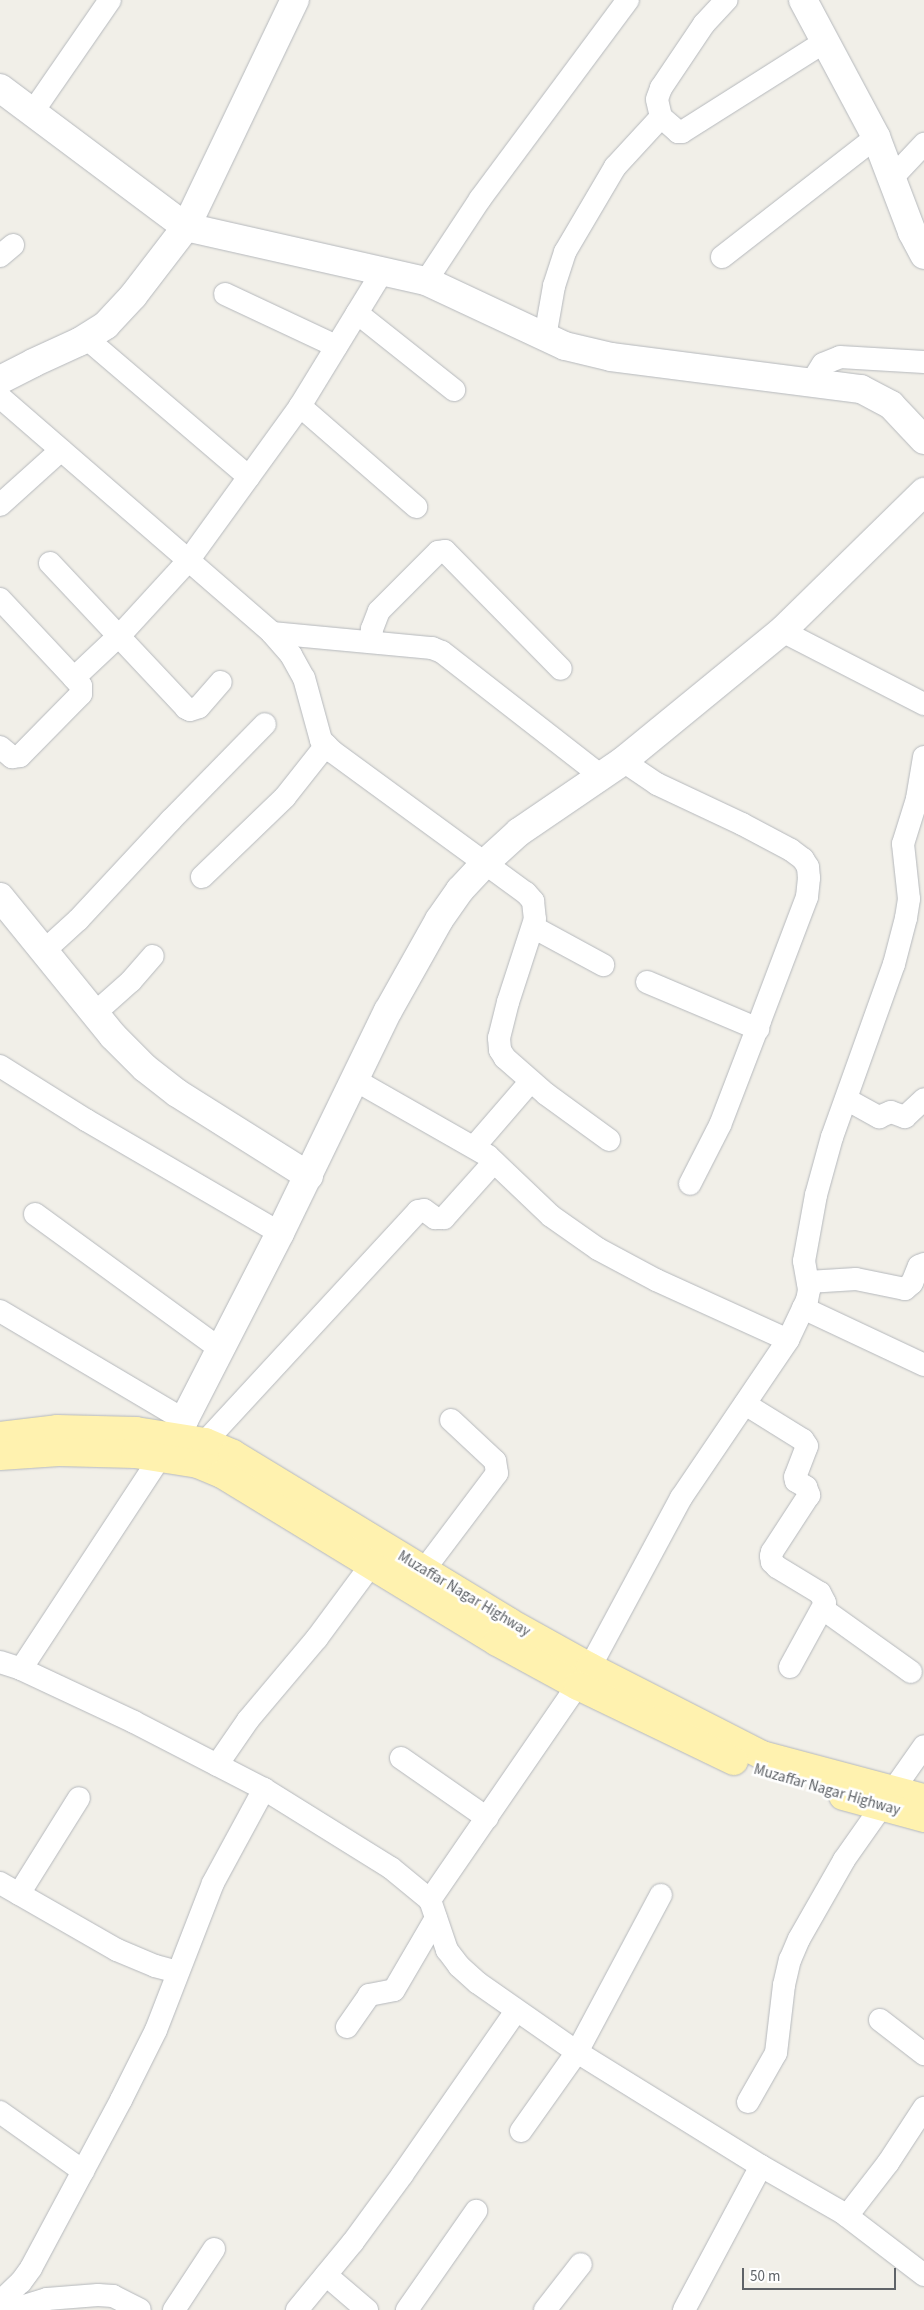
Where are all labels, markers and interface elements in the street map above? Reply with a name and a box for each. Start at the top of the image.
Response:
street label: Muzaffar Nagar Highway [394,1547,534,1641]
street label: Muzaffar Nagar Highway [752,1760,902,1820]
scale bar [744,2258,898,2290]
text: 50 m [750,2266,780,2287]

